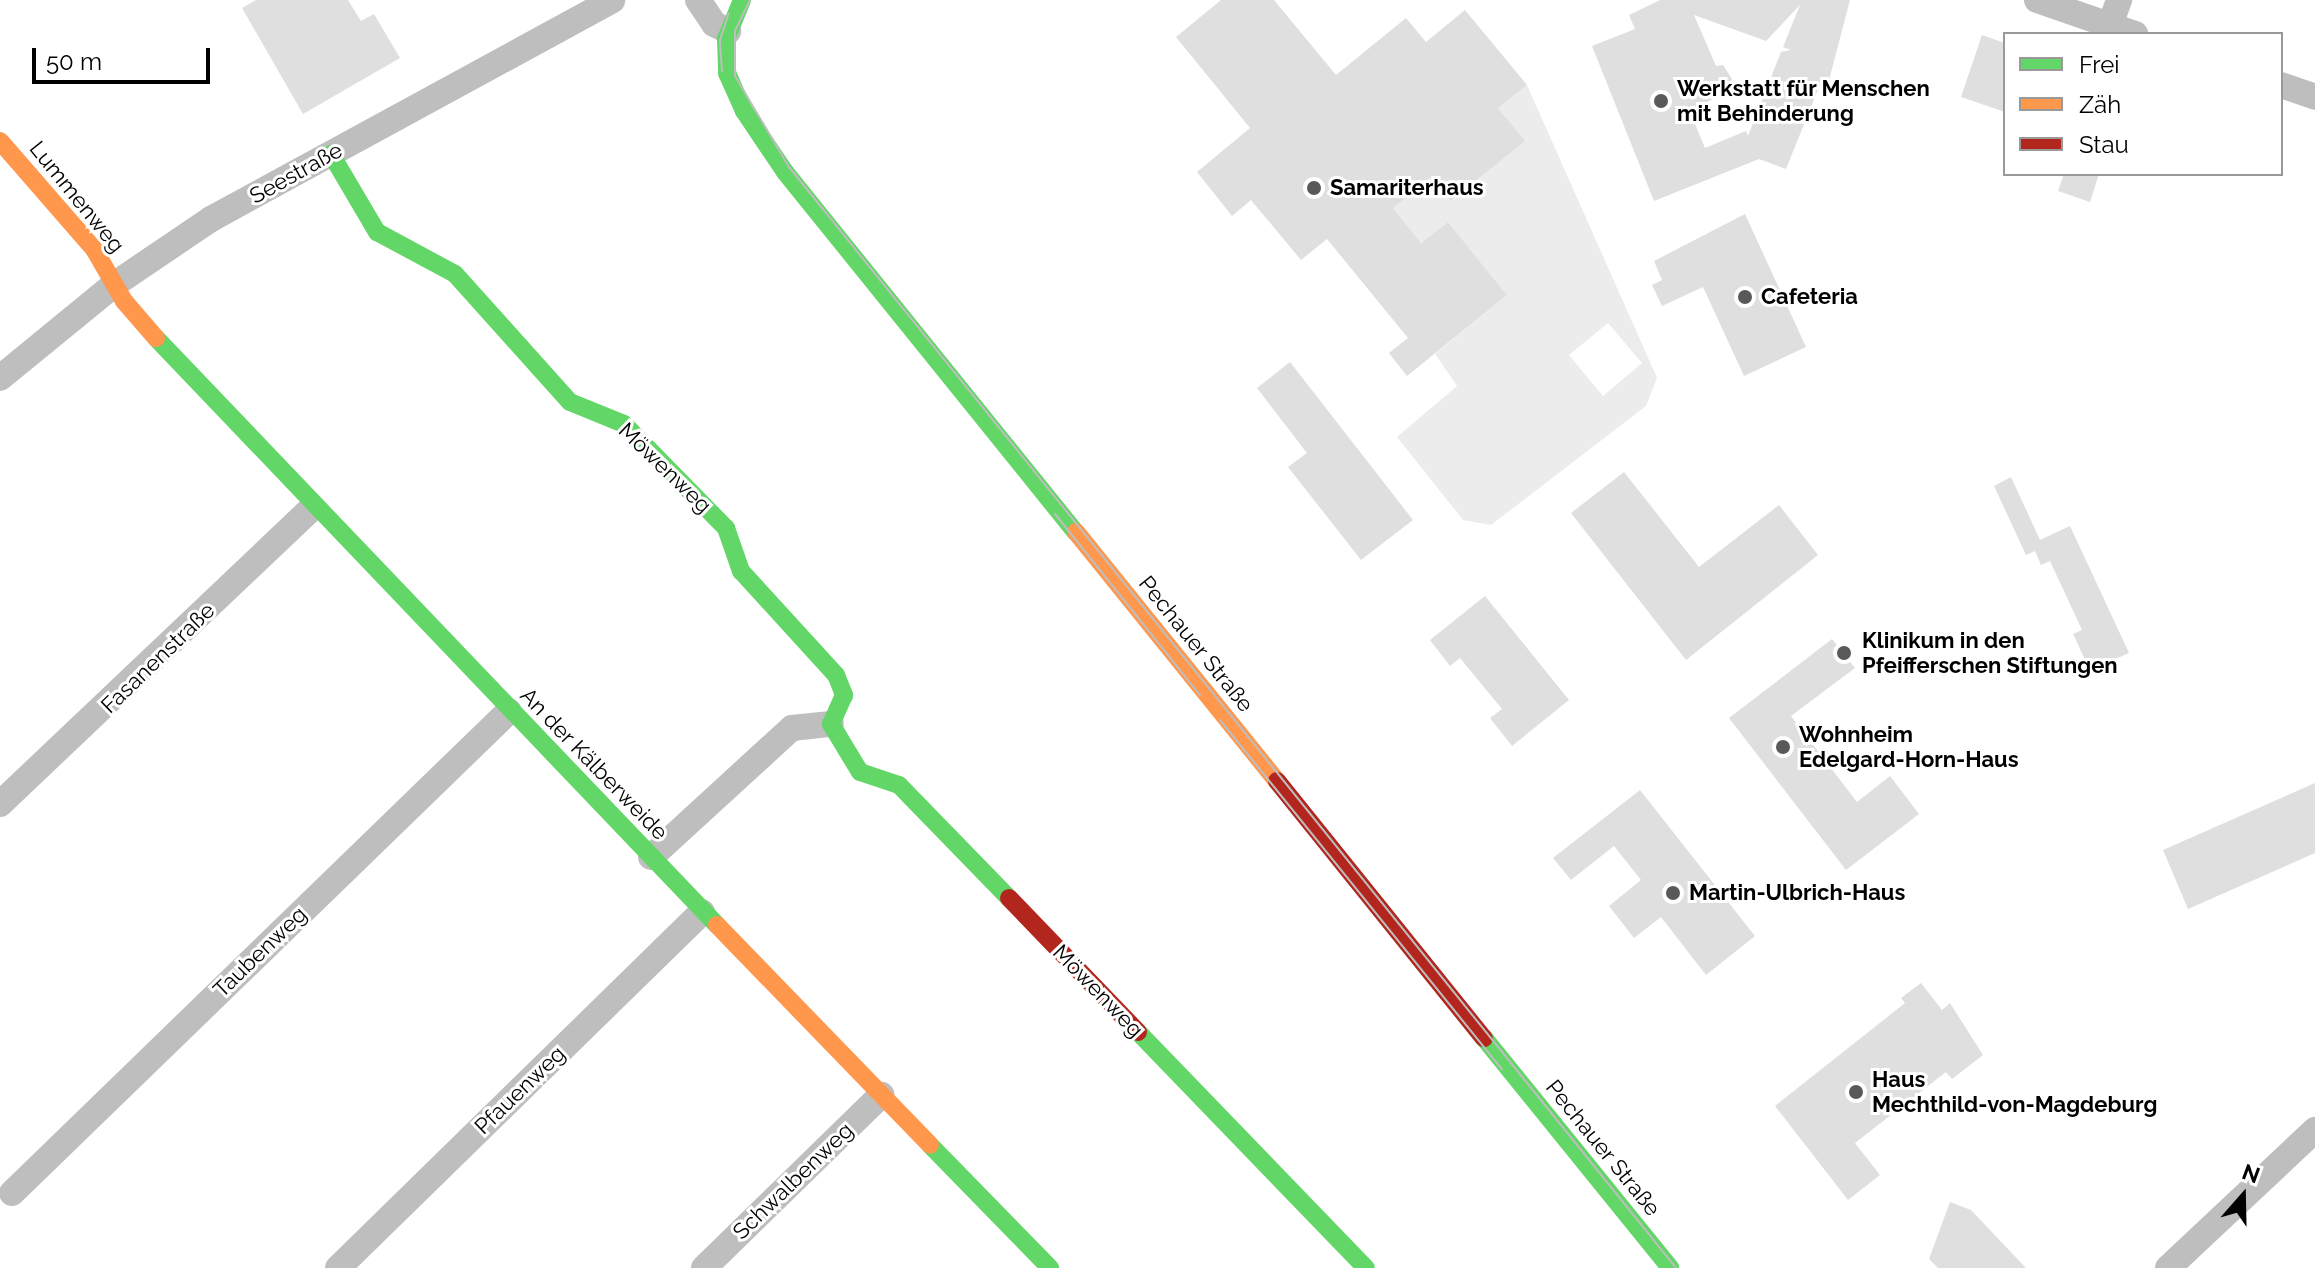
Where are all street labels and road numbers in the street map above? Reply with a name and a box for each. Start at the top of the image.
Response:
street label: Lummenweg [24,136,130,258]
street label: Seestraße [245,137,347,209]
street label: Möwenweg [613,417,717,519]
street label: Pechauer Straße [1133,570,1259,718]
street label: Fasanenstraße [96,597,220,719]
street label: An der Kälberweide [515,682,673,846]
street label: Taubenweg [208,901,312,1003]
street label: Möwenweg [1047,939,1149,1043]
street label: Pfauenweg [469,1040,571,1140]
street label: Pechauer Straße [1540,1074,1666,1222]
street label: Schwalbenweg [727,1117,859,1245]

